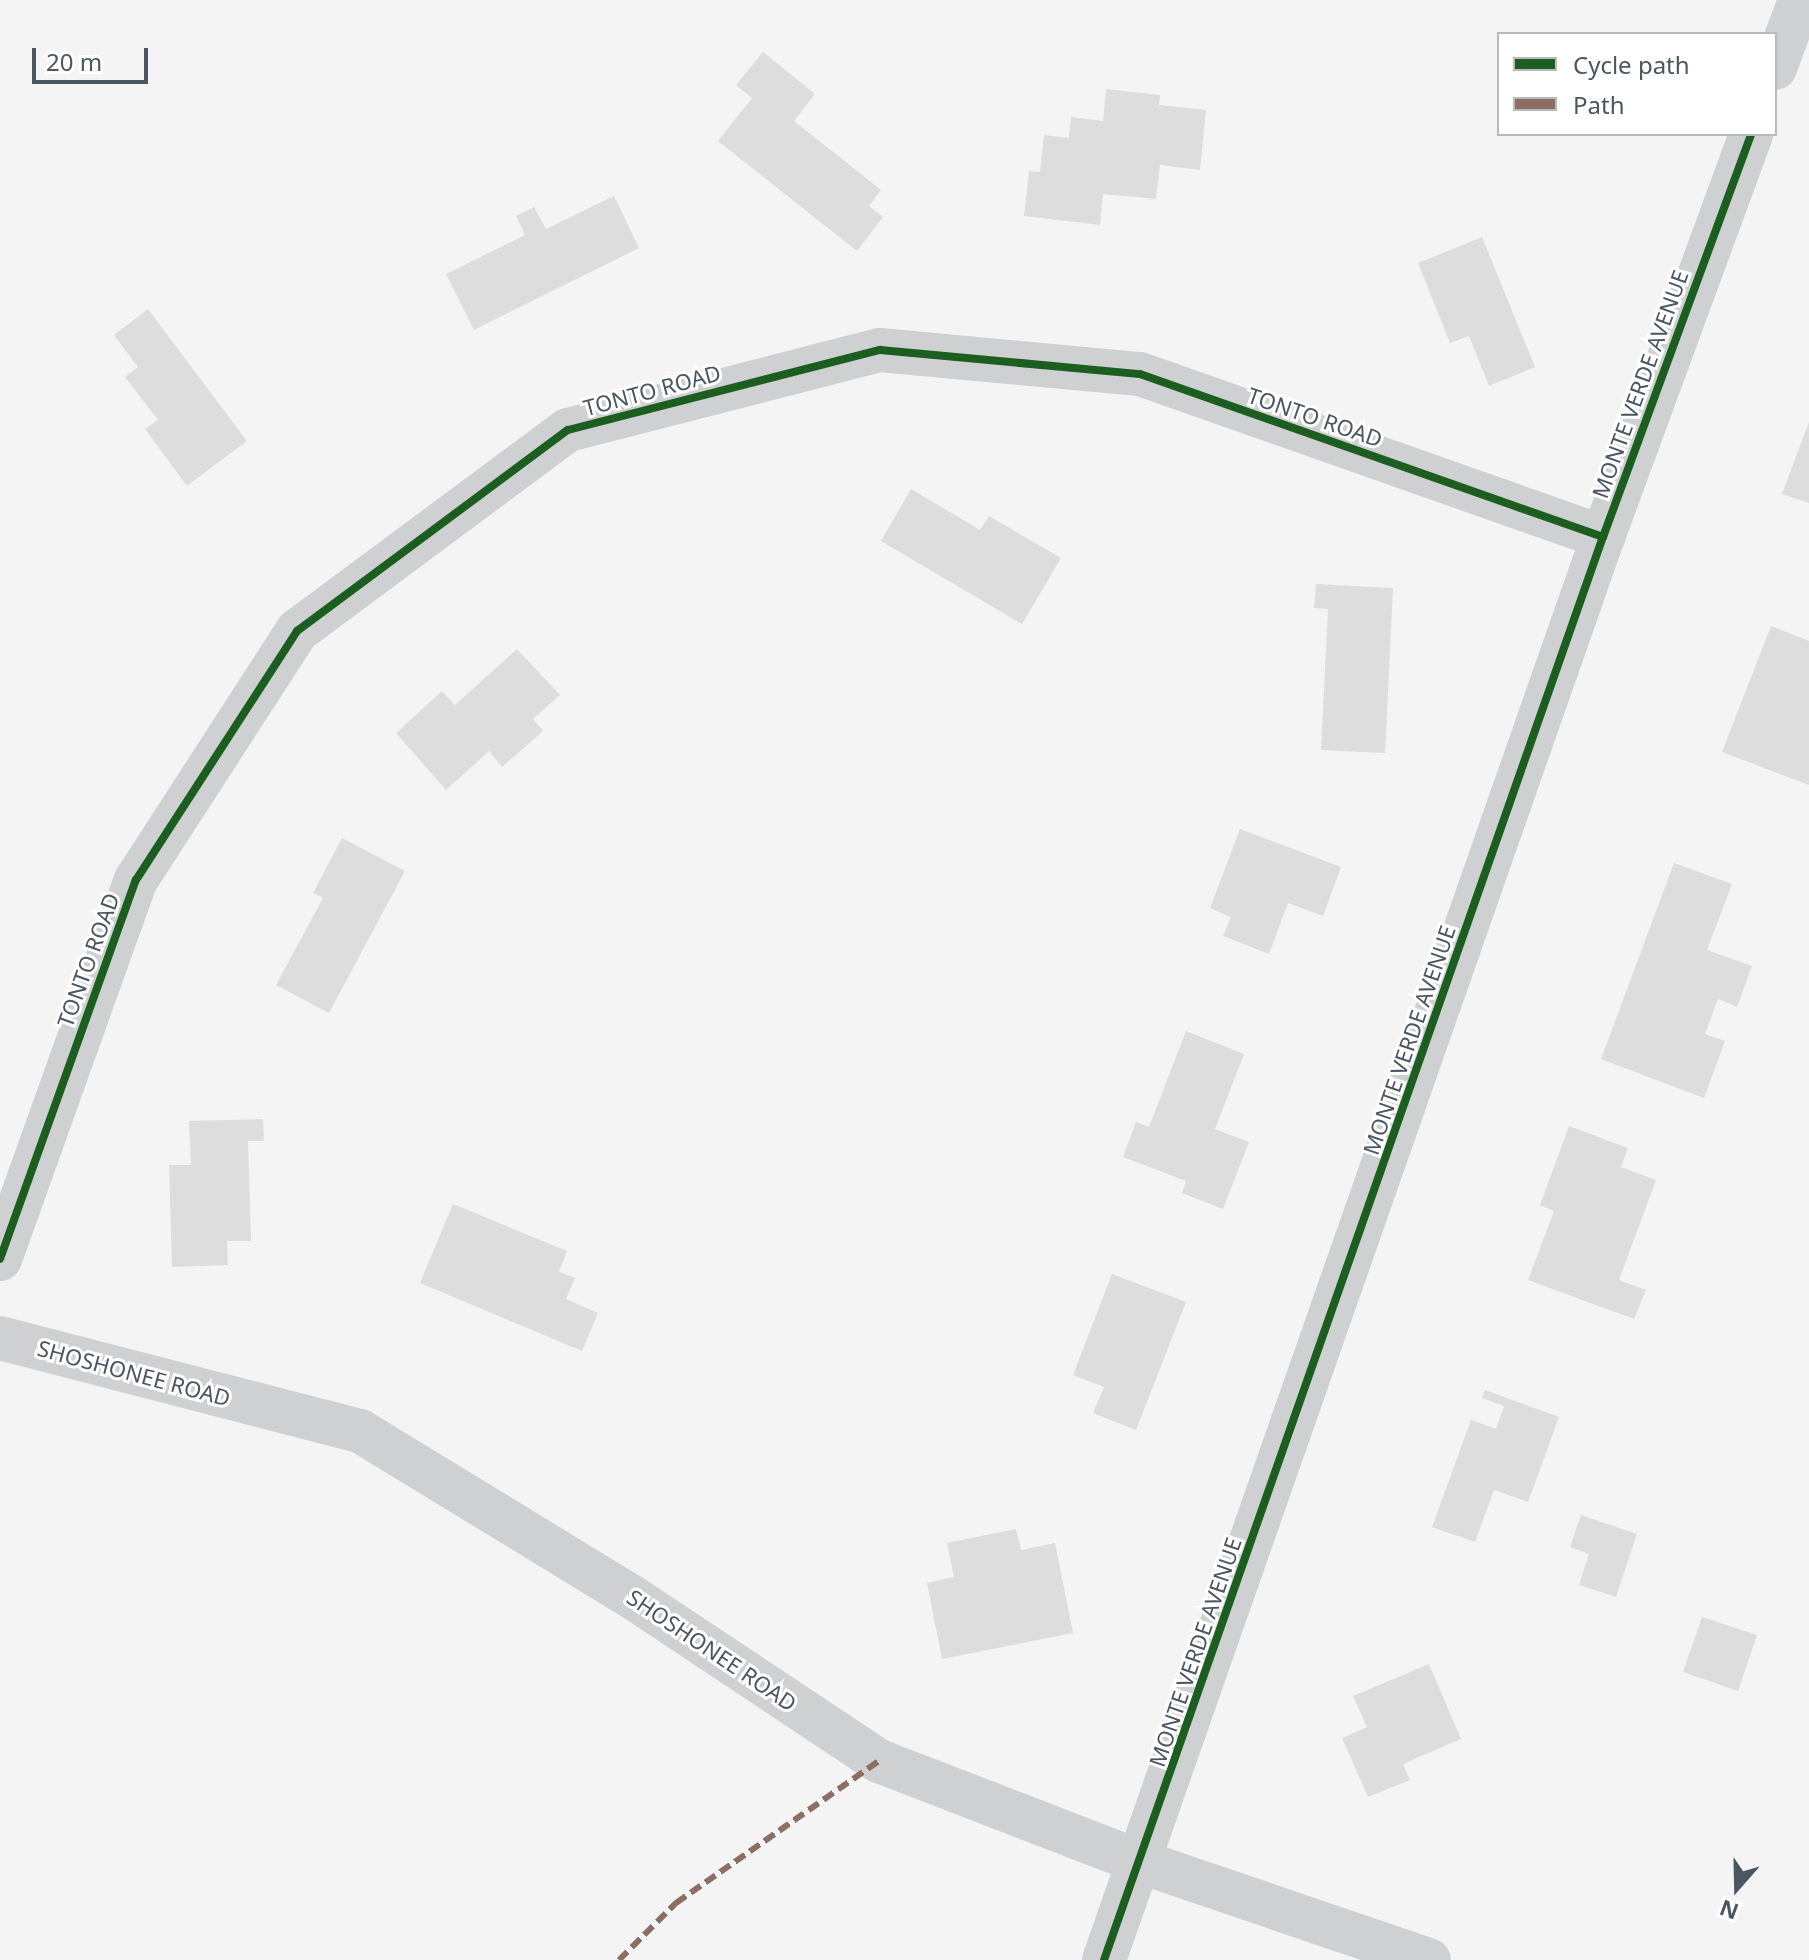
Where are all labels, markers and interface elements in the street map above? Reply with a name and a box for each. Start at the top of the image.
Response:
scale bar [36,32,152,82]
legend [1497,32,1777,136]
text: 20 m [46,45,102,78]
text: Cycle path [1573,48,1690,81]
text: Path [1573,88,1624,121]
street label: MONTE VERDE AVENUE [1586,266,1694,502]
street label: TONTO ROAD [581,359,723,421]
street label: TONTO ROAD [1244,382,1386,452]
street label: TONTO ROAD [51,889,125,1031]
street label: MONTE VERDE AVENUE [1357,922,1461,1158]
street label: SHOSHONEE ROAD [35,1335,233,1411]
street label: MONTE VERDE AVENUE [1143,1534,1247,1770]
street label: SHOSHONEE ROAD [622,1584,802,1716]
north arrow [1697,1848,1777,1928]
text: N [1715,1893,1742,1928]

